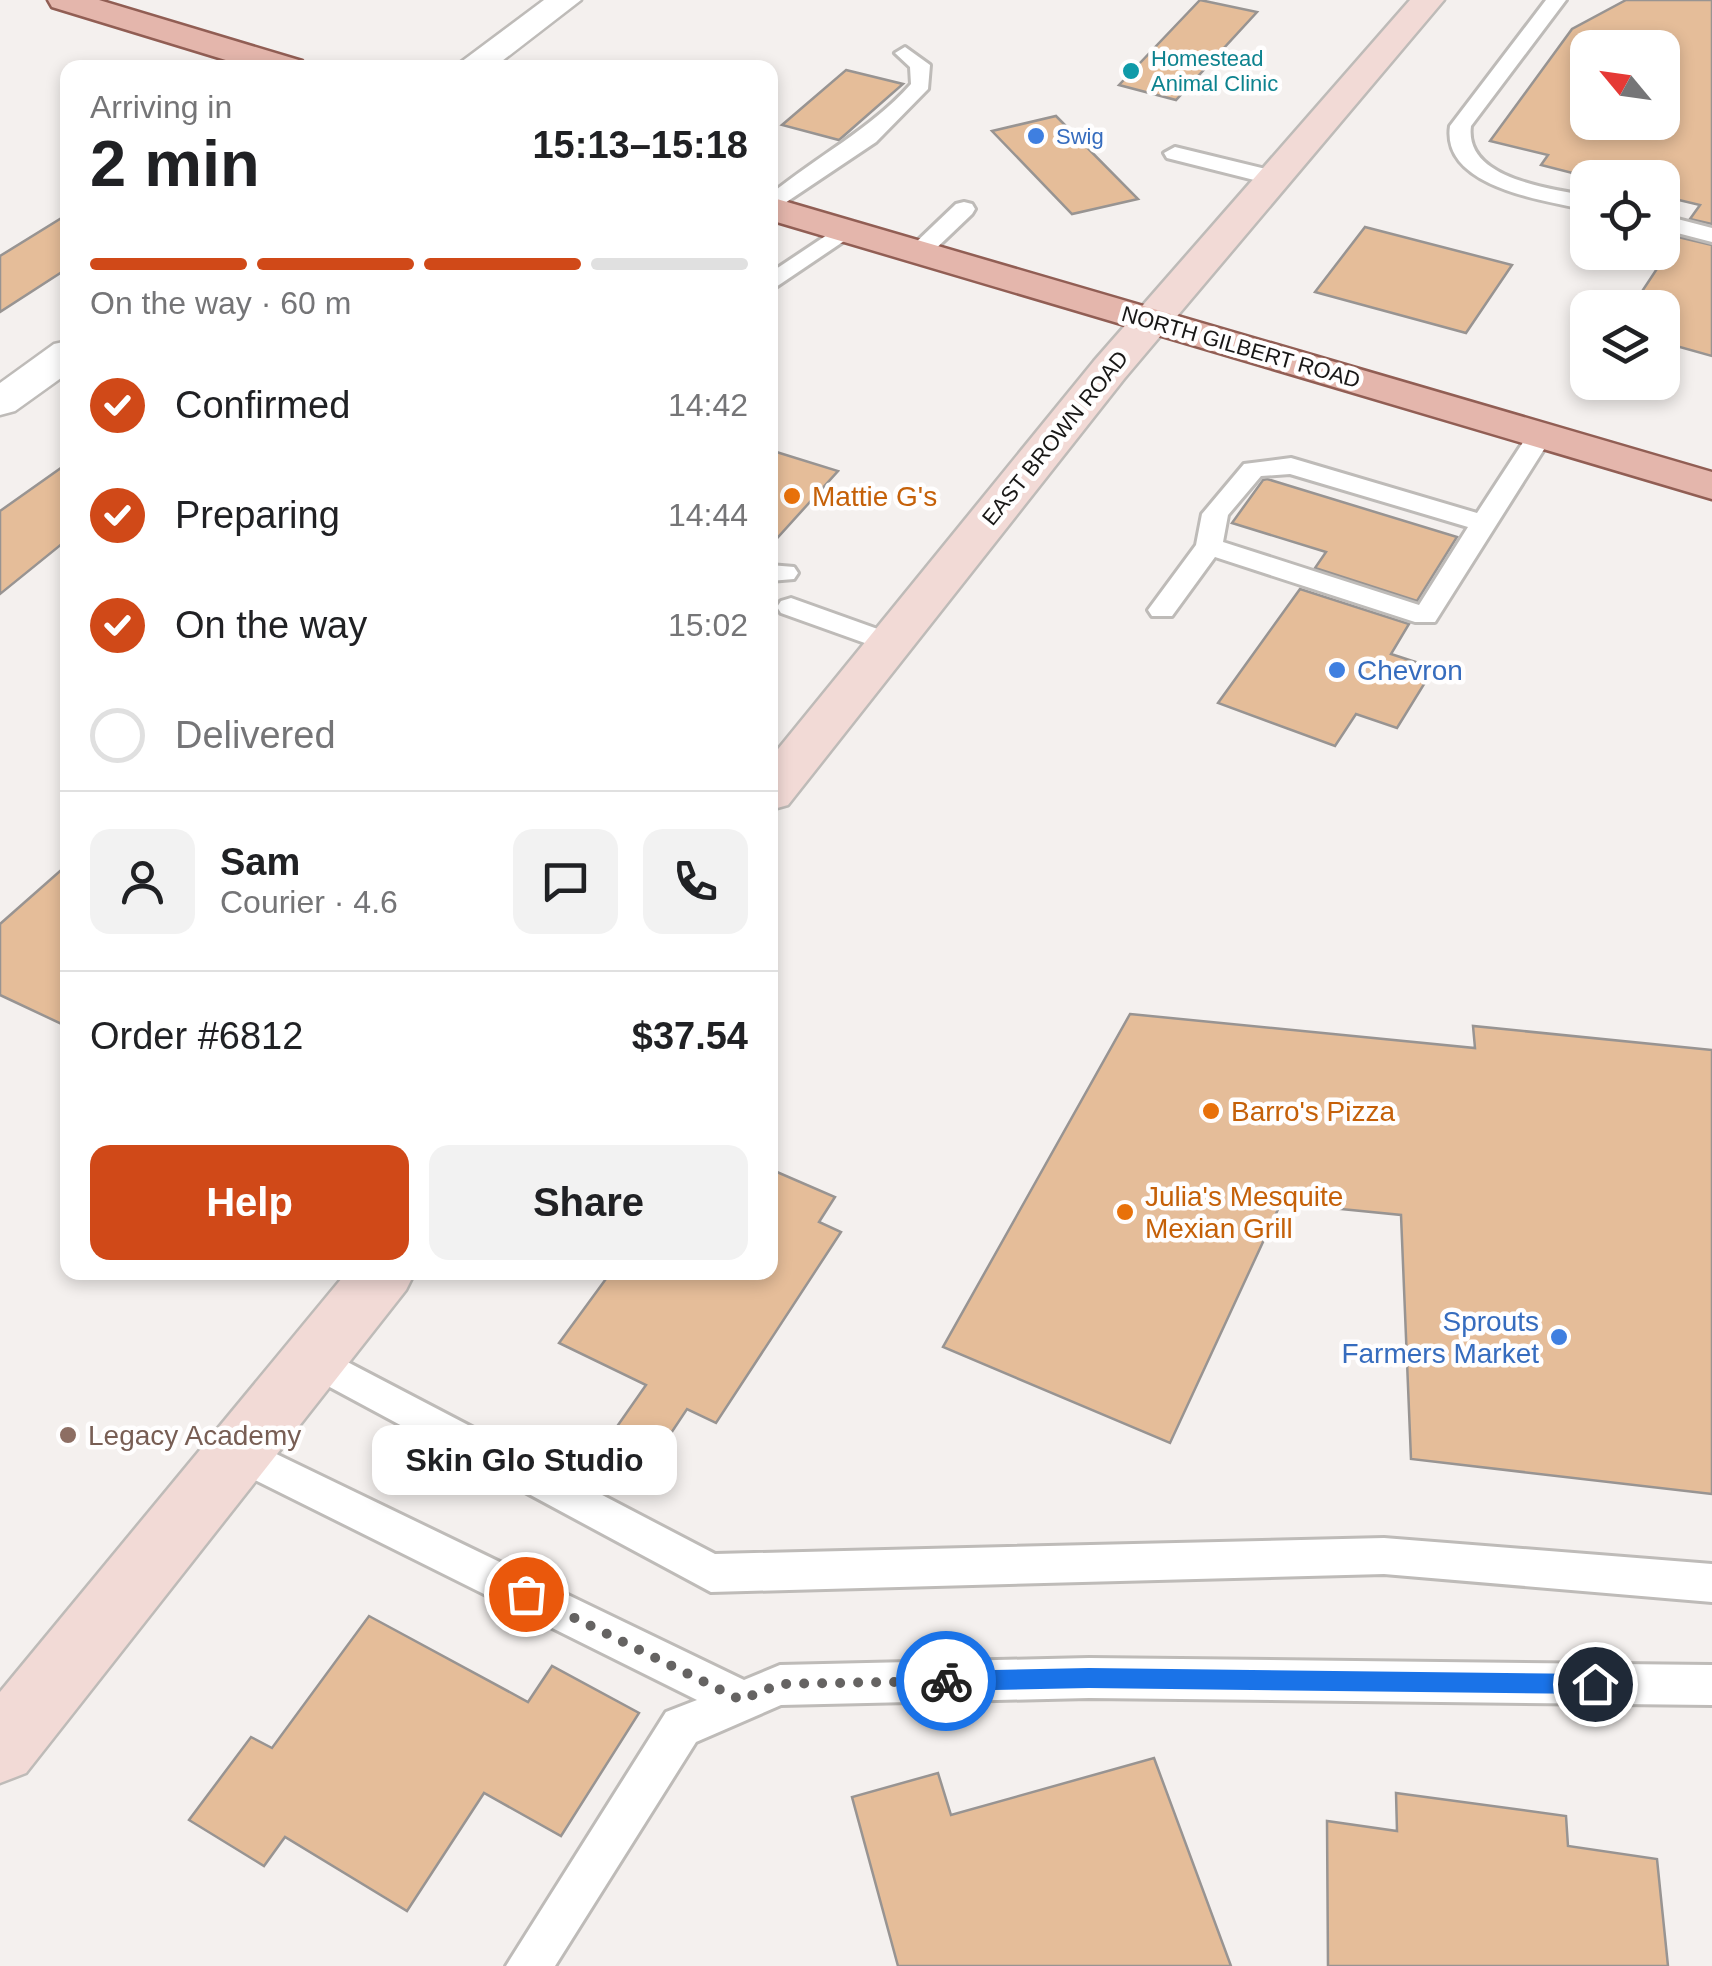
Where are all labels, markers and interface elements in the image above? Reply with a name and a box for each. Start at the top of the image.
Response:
north arrow [1570,30,1680,140]
map controls [1570,30,1680,400]
place label: Homestead Animal Clinic [1151,46,1278,96]
marker: Homestead Animal Clinic [1120,60,1142,82]
text: Arriving in [90,89,232,125]
text: 15:13–15:18 [532,124,748,166]
place label: Swig [1056,124,1104,149]
marker: Swig [1025,125,1047,147]
text: 2 min [90,127,260,200]
button: locate [1570,160,1680,270]
text: On the way · 60 m [90,285,351,321]
button: layers [1570,290,1680,400]
street label: NORTH GILBERT ROAD [1119,301,1363,393]
street label: EAST BROWN ROAD [977,346,1133,530]
icon: check [90,378,145,433]
text: Confirmed [175,384,350,426]
text: 14:42 [668,387,748,423]
place label: Mattie G's [812,481,937,512]
marker: Mattie G's [781,485,803,507]
icon: check [90,488,145,543]
text: Preparing [175,494,340,536]
text: 14:44 [668,497,748,533]
icon: check [90,598,145,653]
text: On the way [175,604,367,646]
text: 15:02 [668,607,748,643]
place label: Chevron [1357,655,1463,686]
marker: Chevron [1326,659,1348,681]
text: Delivered [175,714,336,756]
button: person [90,829,195,934]
button: chat [513,829,618,934]
button: phone [643,829,748,934]
text: Sam [220,841,300,883]
text: Courier · 4.6 [220,884,398,920]
text: Order #6812 [90,1015,303,1057]
text: $37.54 [632,1015,748,1057]
place label: Barro's Pizza [1231,1096,1395,1127]
marker: Barro's Pizza [1200,1100,1222,1122]
button: Help [90,1145,409,1260]
button: Share [429,1145,748,1260]
place label: Julia's Mesquite Mexian Grill [1145,1181,1343,1244]
marker: Julia's Mesquite Mexian Grill [1114,1201,1136,1223]
place label: Sprouts Farmers Market [1341,1306,1539,1369]
marker: Sprouts Farmers Market [1548,1326,1570,1348]
place label: Legacy Academy [88,1420,301,1451]
marker: Legacy Academy [57,1424,79,1446]
callout: Skin Glo Studio [374,1424,678,1494]
text: Skin Glo Studio [405,1442,644,1478]
pin [484,1552,569,1637]
icon: bag [499,1567,554,1622]
courier [896,1631,996,1731]
pin [1553,1642,1638,1727]
icon: bike [919,1654,974,1709]
icon: home [1568,1657,1623,1712]

